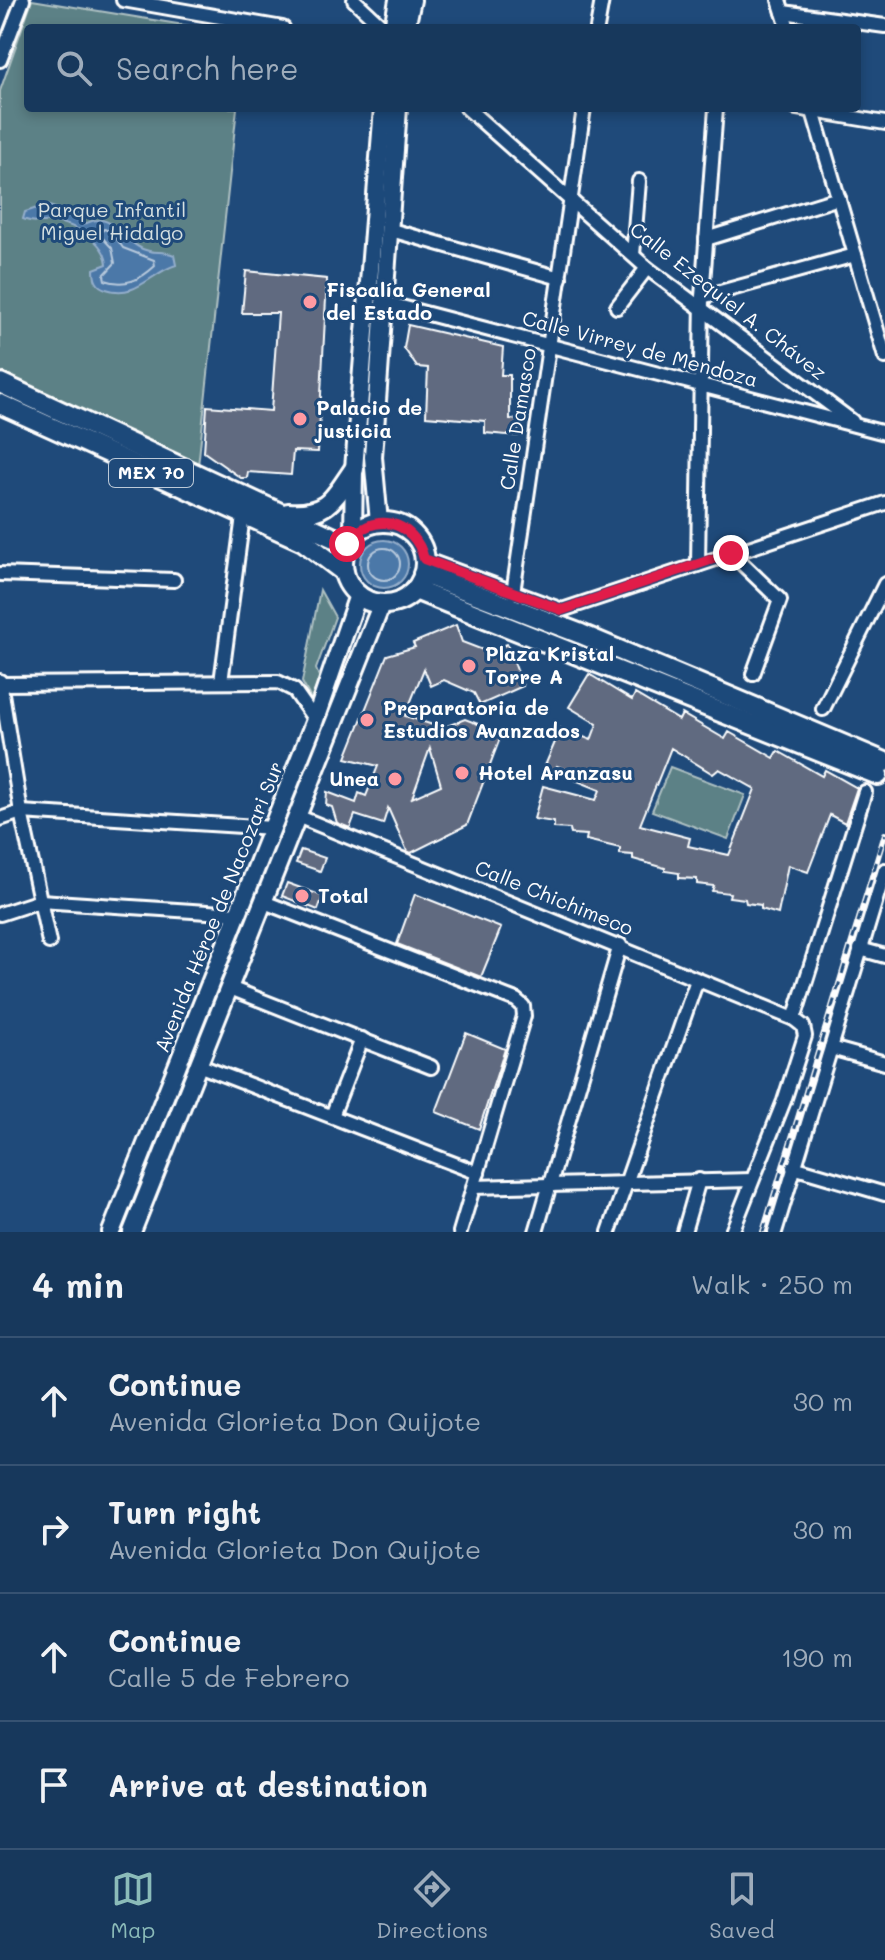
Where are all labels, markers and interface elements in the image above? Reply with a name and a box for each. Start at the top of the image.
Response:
search box [24,24,861,112]
icon: search [52,46,96,90]
text: Search here [116,48,299,88]
park label: Parque Infantil Miguel Hidalgo [38,196,186,245]
street label: Calle Ezequiel A. Chávez [625,215,832,385]
place label: Fiscalía General del Estado [326,276,491,325]
marker: Fiscalía General del Estado [301,293,319,311]
street label: Calle Virrey de Mendoza [520,304,761,392]
street label: Calle Damasco [493,346,541,492]
place label: Palacio de justicia [314,394,422,443]
marker: Palacio de justicia [291,410,309,428]
road number: MEX 70 [109,459,193,487]
route start [329,526,365,562]
route end [713,535,749,571]
place label: Plaza Kristal Torre A [485,640,614,689]
marker: Plaza Kristal Torre A [460,657,478,675]
place label: Preparatoria de Estudios Avanzados [383,694,580,743]
marker: Preparatoria de Estudios Avanzados [358,711,376,729]
street label: Avenida Héroe de Nacozari Sur [148,757,288,1056]
place label: Hotel Aranzasu [478,759,633,785]
marker: Hotel Aranzasu [453,764,471,782]
place label: Unea [329,765,379,791]
marker: Unea [386,770,404,788]
street label: Calle Chichimeco [471,853,637,941]
place label: Total [318,882,369,908]
marker: Total [293,887,311,905]
text: 4 min [32,1262,124,1307]
text: Walk · 250 m [691,1267,853,1301]
text: Continue [108,1364,241,1404]
icon: ahead [32,1379,76,1423]
text: 30 m [793,1384,853,1418]
text: Avenida Glorieta Don Quijote [108,1404,481,1438]
text: Turn right [108,1492,261,1532]
icon: right [32,1507,76,1551]
text: 30 m [793,1512,853,1546]
text: Avenida Glorieta Don Quijote [108,1532,481,1566]
text: Continue [108,1620,241,1660]
icon: ahead [32,1635,76,1679]
text: 190 m [781,1640,853,1674]
text: Calle 5 de Febrero [108,1660,349,1694]
icon: arrive [32,1763,76,1807]
text: Arrive at destination [108,1765,428,1805]
tab: Map [111,1867,155,1944]
tab: Directions [376,1867,488,1944]
tab: Saved [709,1867,774,1944]

